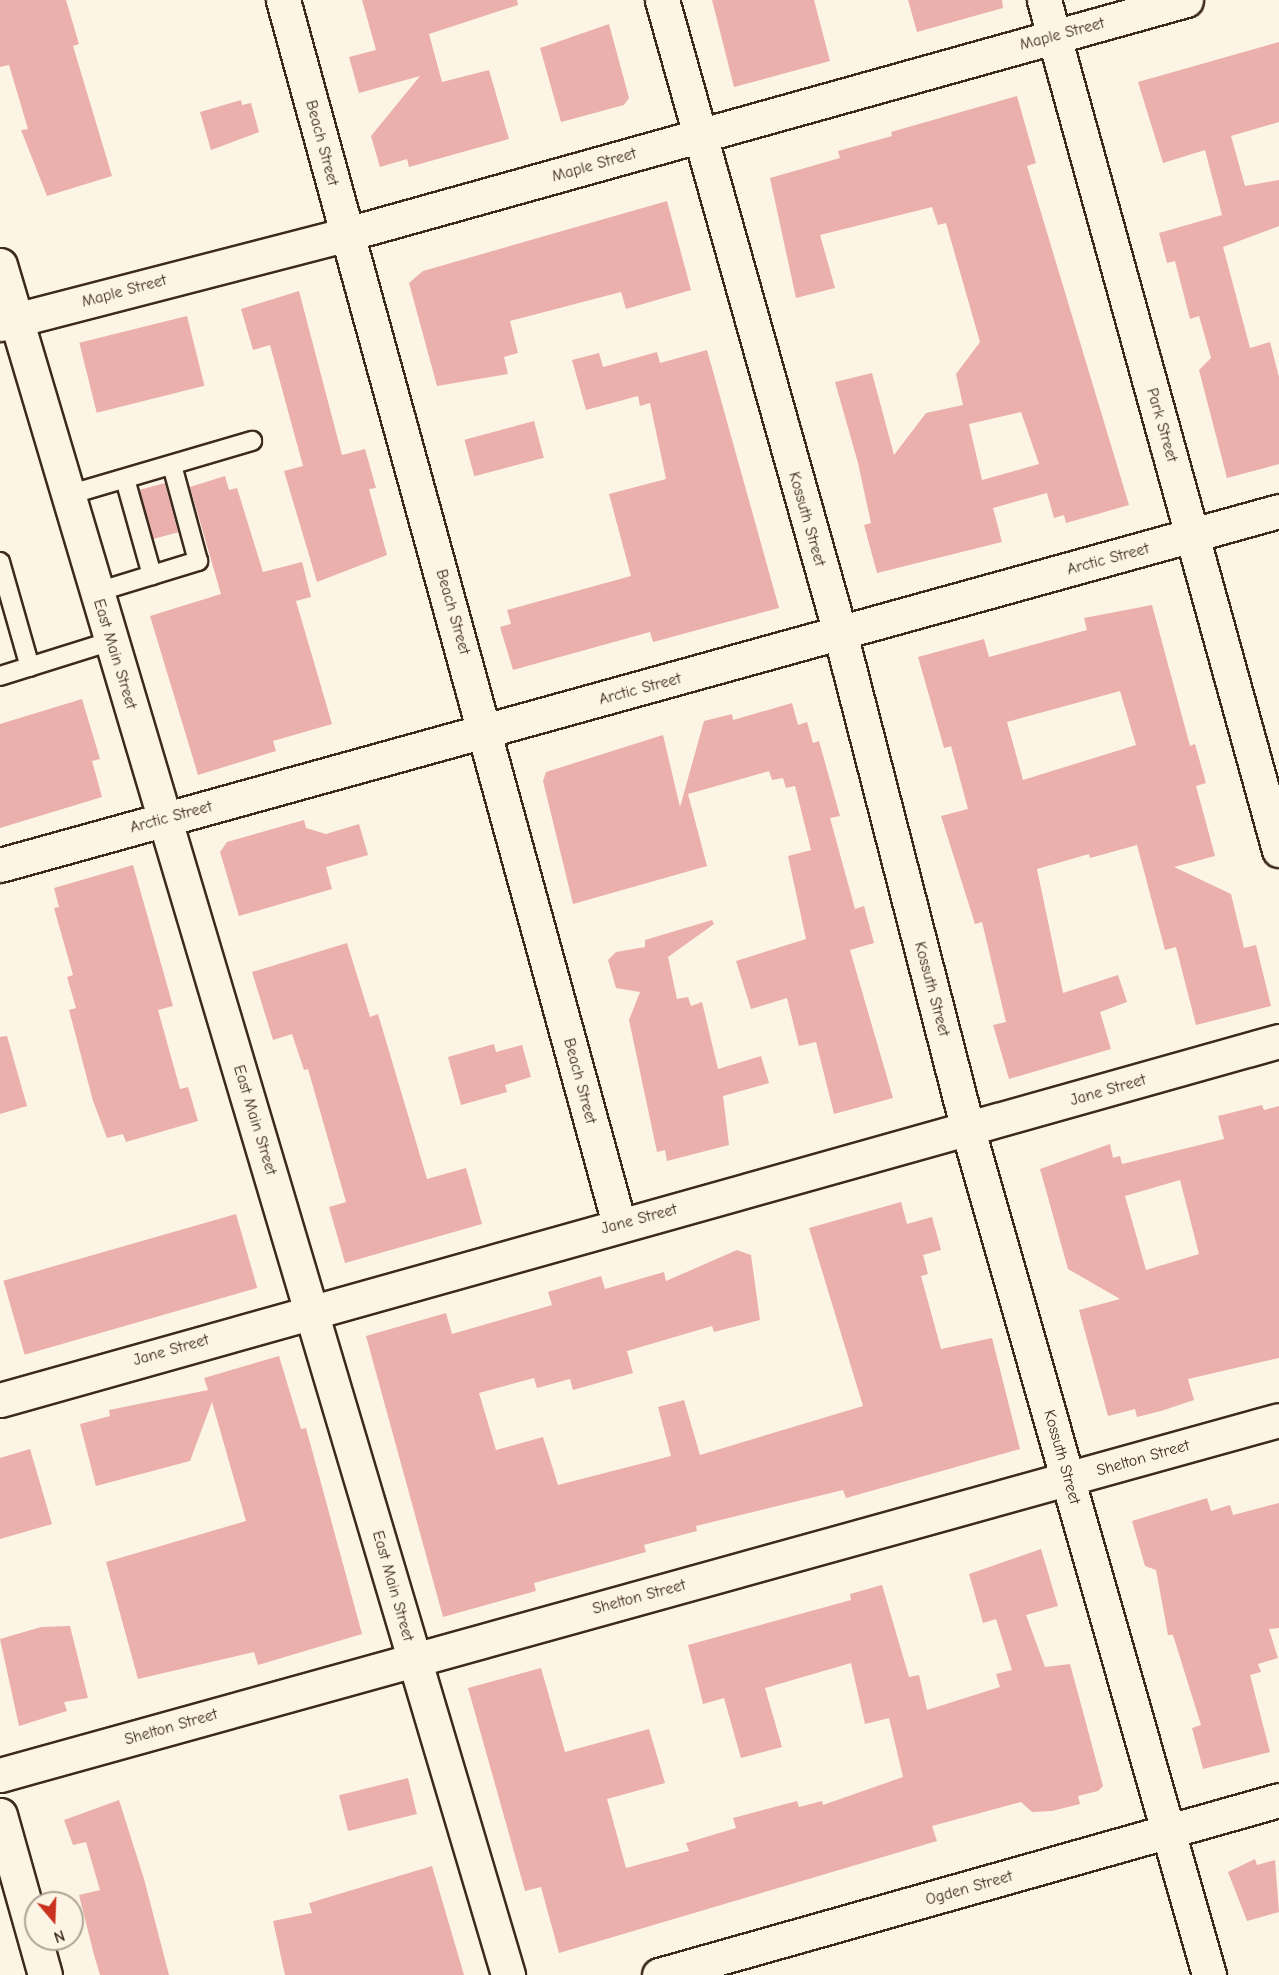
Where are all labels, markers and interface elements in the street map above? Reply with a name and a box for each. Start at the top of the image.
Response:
street label: Maple Street [1017,13,1107,55]
street label: Beach Street [301,98,343,188]
street label: Maple Street [549,144,639,186]
street label: Maple Street [79,270,169,312]
street label: Park Street [1142,386,1182,464]
street label: Kossuth Street [784,470,830,568]
street label: Arctic Street [1065,539,1151,579]
street label: Beach Street [432,567,474,657]
street label: East Main Street [89,597,141,711]
street label: Arctic Street [597,669,683,709]
street label: Arctic Street [128,797,214,837]
street label: Kossuth Street [910,939,954,1039]
street label: Beach Street [559,1036,601,1126]
street label: East Main Street [229,1063,281,1177]
street label: Jane Street [1068,1070,1148,1110]
street label: Jane Street [599,1200,679,1238]
street label: Jane Street [131,1330,211,1370]
street label: Kossuth Street [1039,1408,1085,1506]
street label: Shelton Street [1094,1436,1192,1480]
street label: East Main Street [368,1529,418,1643]
street label: Shelton Street [590,1575,688,1619]
street label: Shelton Street [122,1705,220,1749]
street label: Ogden Street [923,1866,1015,1910]
north arrow [24,1891,84,1951]
text: N [51,1926,67,1946]

